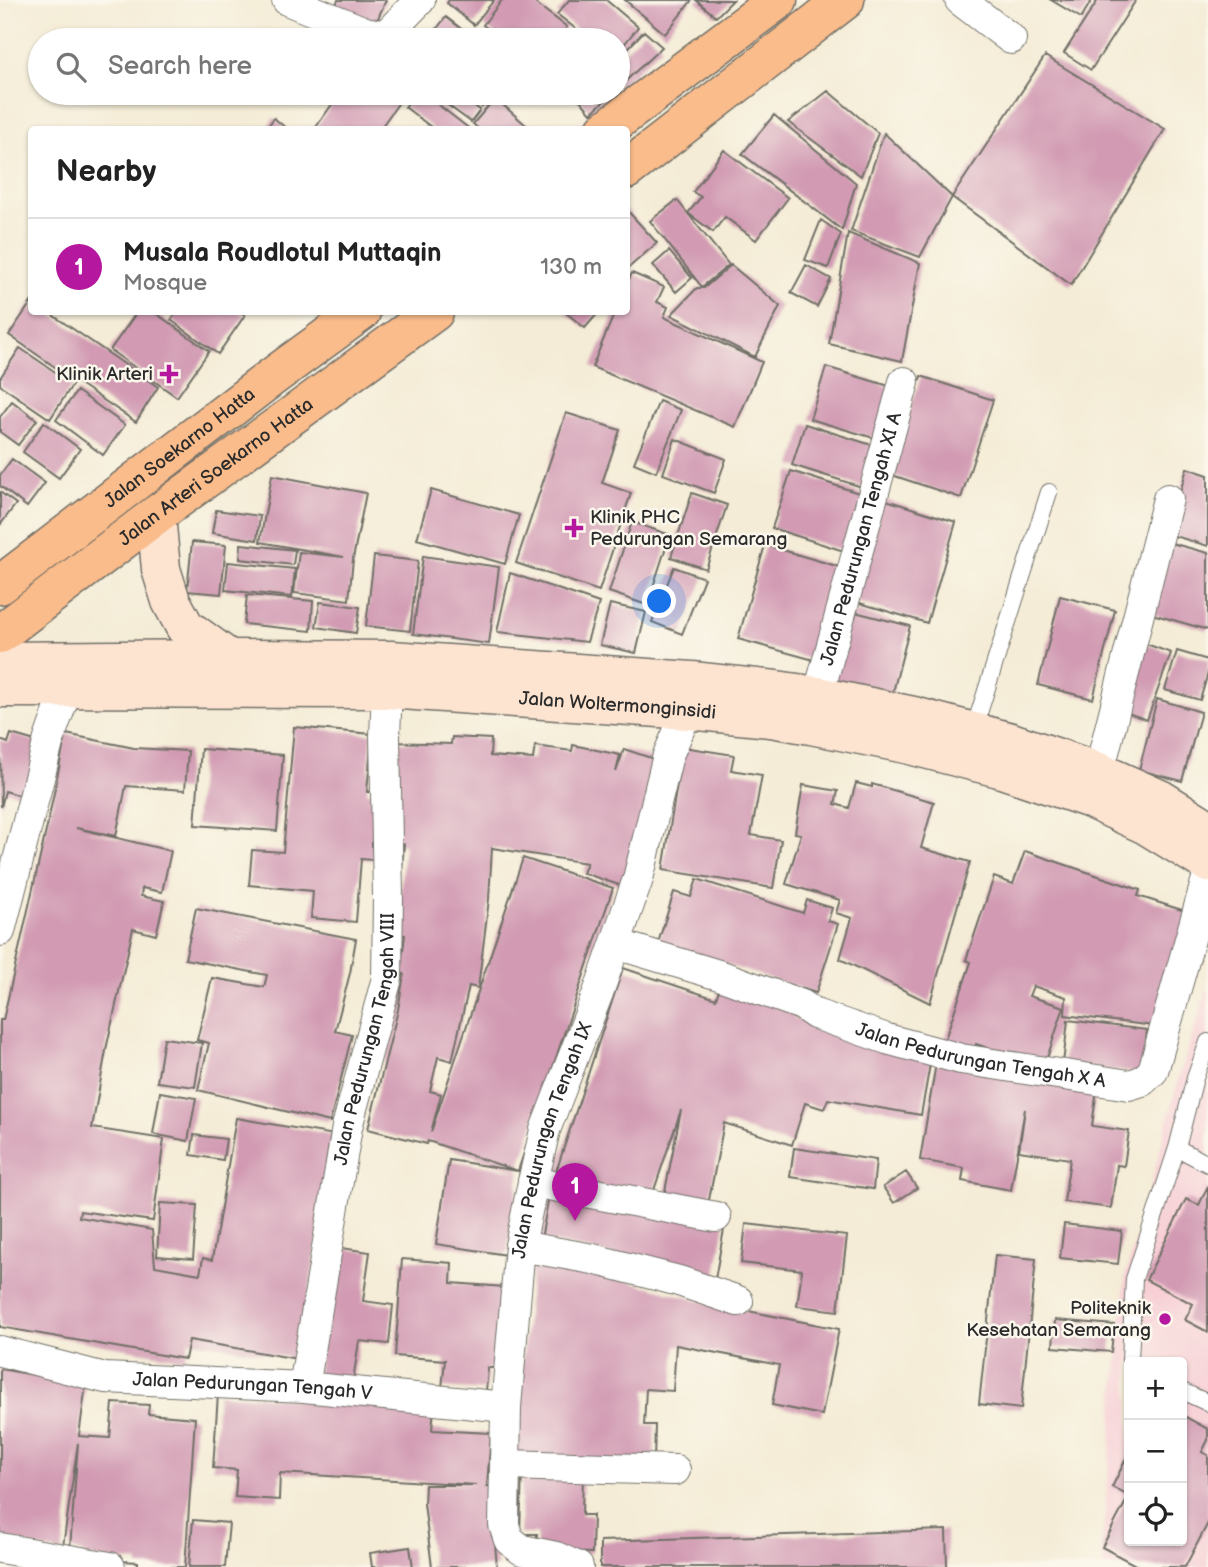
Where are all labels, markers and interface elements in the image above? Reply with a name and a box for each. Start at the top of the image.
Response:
search box [28,28,630,105]
icon: search [52,48,90,86]
text: Search here [108,51,252,82]
text: Nearby [56,154,156,190]
text: Musala Roudlotul Muttaqin [123,238,441,269]
text: 1 [74,253,84,281]
text: 130 m [540,253,602,281]
text: Mosque [123,269,207,297]
place label: Klinik Arteri [56,363,153,386]
marker: Klinik Arteri [159,364,179,384]
street label: Jalan Soekarno Hatta [99,383,260,513]
street label: Jalan Arteri Soekarno Hatta [114,393,318,551]
street label: Jalan Pedurungan Tengah XI A [815,409,907,668]
place label: Klinik PHC Pedurungan Semarang [590,506,787,551]
marker: Klinik PHC Pedurungan Semarang [564,518,584,538]
your location [642,584,676,618]
street label: Jalan Woltermonginsidi [518,687,717,724]
street label: Jalan Pedurungan Tengah VIII [329,913,399,1167]
street label: Jalan Pedurungan Tengah X A [852,1017,1108,1093]
street label: Jalan Pedurungan Tengah IX [507,1019,597,1260]
pin: 1 [552,1163,598,1221]
place label: Politeknik Kesehatan Semarang [966,1297,1152,1342]
marker: Politeknik Kesehatan Semarang [1157,1311,1173,1327]
map controls [1124,1357,1187,1546]
button: + [1124,1357,1187,1420]
street label: Jalan Pedurungan Tengah V [132,1368,374,1405]
button: − [1124,1420,1187,1483]
button: locate [1124,1483,1187,1546]

